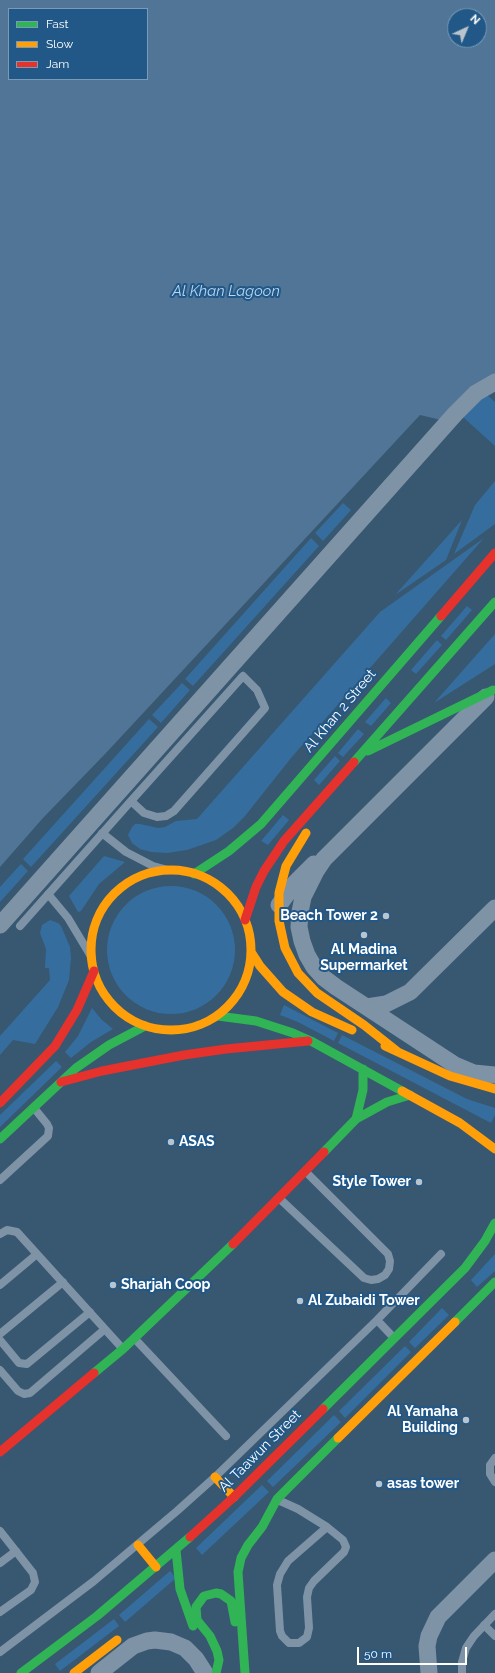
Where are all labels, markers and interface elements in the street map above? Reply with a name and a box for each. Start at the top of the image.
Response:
legend [8,8,148,80]
north arrow [447,8,487,48]
text: N [467,12,483,27]
text: Fast [46,17,69,31]
text: Slow [46,37,73,51]
text: Jam [46,57,69,71]
water label: Al Khan Lagoon [172,282,280,300]
street label: Al Khan 2 Street [300,666,380,756]
place label: Beach Tower 2 [280,908,378,924]
marker: Beach Tower 2 [381,911,391,921]
marker: Al Madina Supermarket [359,930,369,940]
place label: Al Madina Supermarket [320,942,408,974]
place label: ASAS [179,1134,215,1150]
marker: ASAS [166,1137,176,1147]
place label: Style Tower [333,1174,411,1190]
marker: Style Tower [414,1177,424,1187]
place label: Sharjah Coop [121,1277,210,1293]
marker: Sharjah Coop [108,1280,118,1290]
place label: Al Zubaidi Tower [308,1293,420,1309]
marker: Al Zubaidi Tower [295,1296,305,1306]
place label: Al Yamaha Building [387,1404,458,1436]
street label: Al Taawun Street [215,1406,305,1496]
marker: Al Yamaha Building [461,1415,471,1425]
place label: asas tower [387,1476,459,1492]
marker: asas tower [374,1479,384,1489]
scale bar [359,1639,469,1665]
text: 50 m [364,1647,392,1661]

